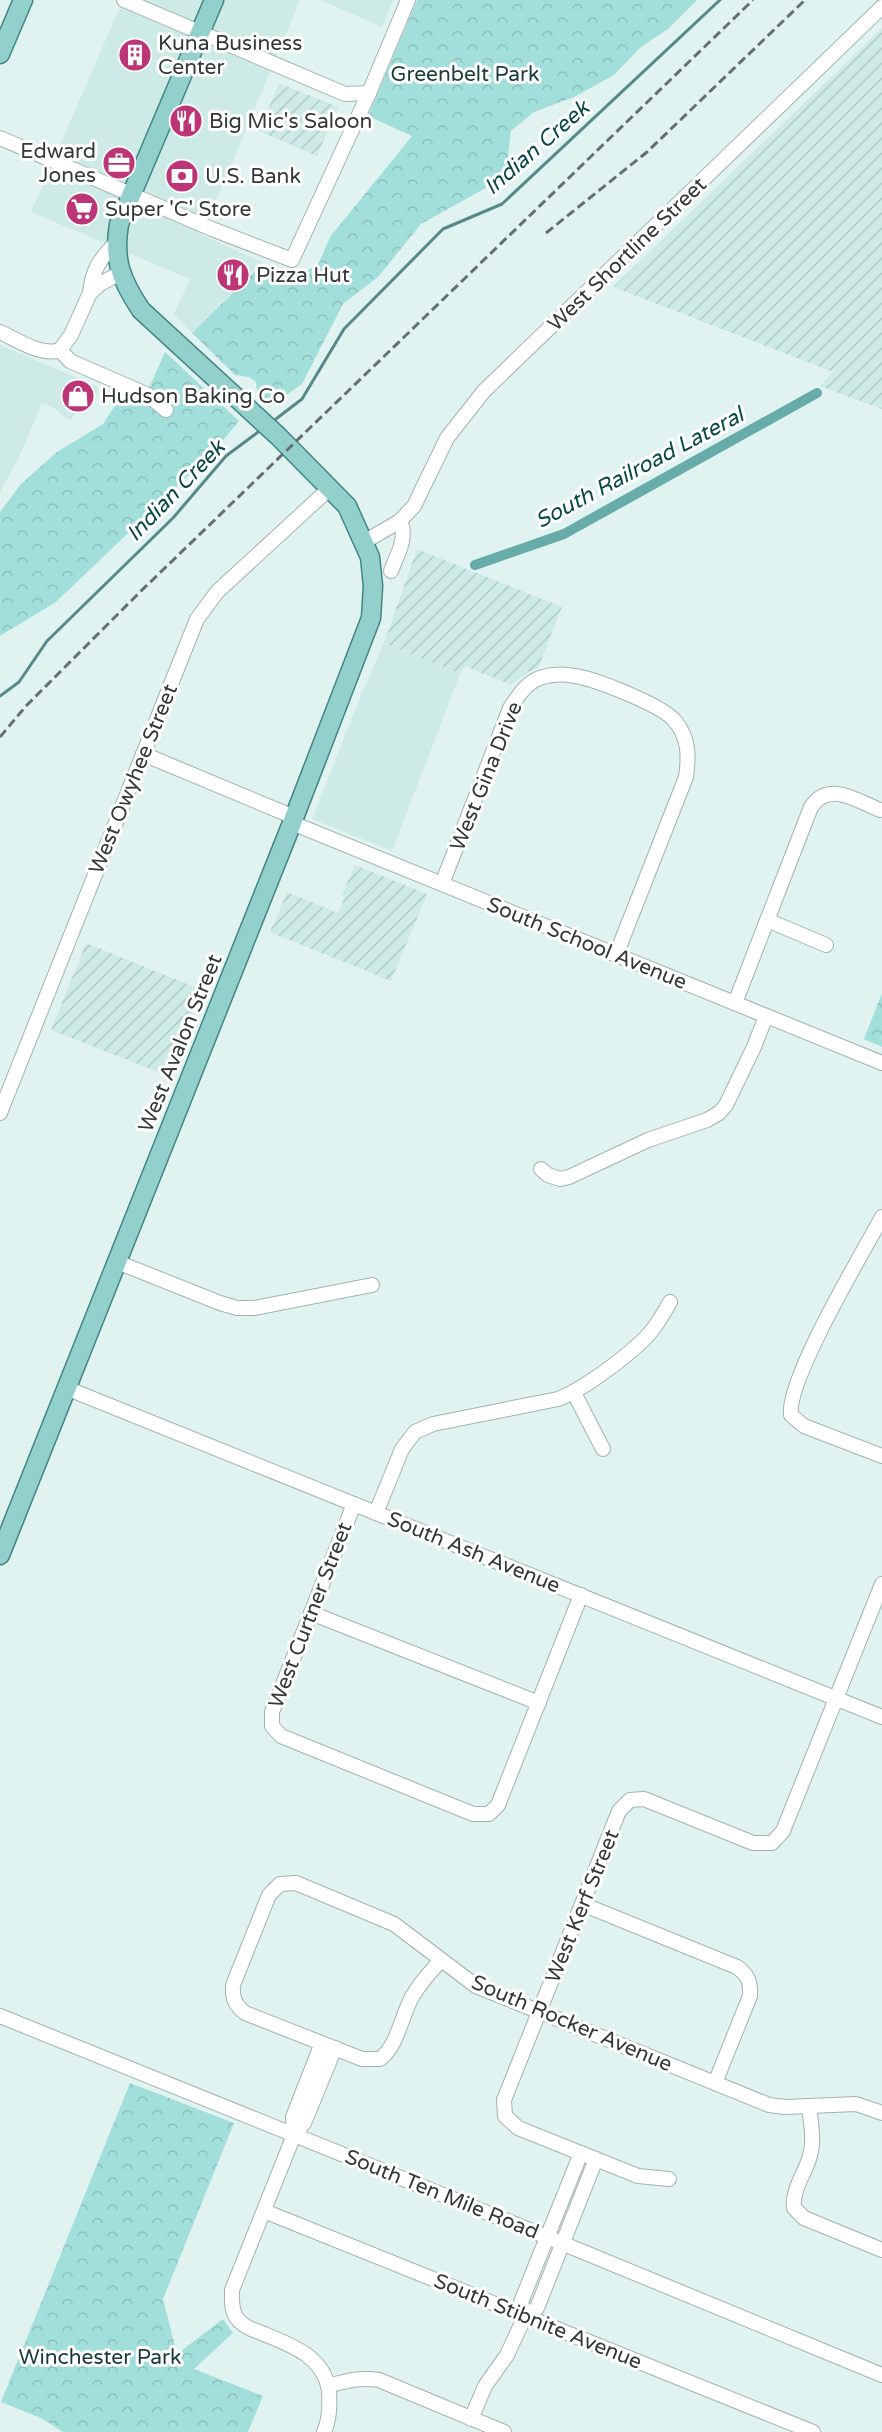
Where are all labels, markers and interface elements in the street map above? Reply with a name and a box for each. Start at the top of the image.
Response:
place label: Kuna Business Center [158,31,302,80]
building icon: Kuna Business Center [117,37,153,73]
park label: Greenbelt Park [391,62,539,87]
water label: Indian Creek [479,94,596,200]
restaurant icon: Big Mic's Saloon [168,103,204,139]
place label: Big Mic's Saloon [209,109,372,134]
place label: Edward Jones [20,139,96,188]
office icon: Edward Jones [101,145,137,181]
bank icon: U.S. Bank [164,158,200,194]
place label: U.S. Bank [205,164,301,189]
street label: West Shortline Street [543,172,712,337]
supermarket icon: Super 'C' Store [64,191,100,227]
place label: Super 'C' Store [105,197,251,222]
restaurant icon: Pizza Hut [215,257,251,293]
place label: Pizza Hut [256,263,350,288]
shop icon: Hudson Baking Co [60,378,96,414]
place label: Hudson Baking Co [101,384,285,409]
water label: South Railroad Lateral [531,401,750,534]
water label: Indian Creek [121,433,232,547]
street label: West Owyhee Street [84,681,183,878]
street label: West Gina Drive [445,698,528,854]
street label: South School Avenue [483,892,690,995]
street label: West Avalon Street [133,951,228,1136]
street label: South Ash Avenue [384,1506,564,1599]
street label: West Curtner Street [263,1519,357,1712]
street label: West Kerf Street [540,1826,625,1987]
street label: South Rocker Avenue [468,1970,676,2077]
street label: South Ten Mile Road [341,2144,542,2245]
street label: South Stibnite Avenue [430,2268,646,2375]
park label: Winchester Park [18,2345,182,2370]

